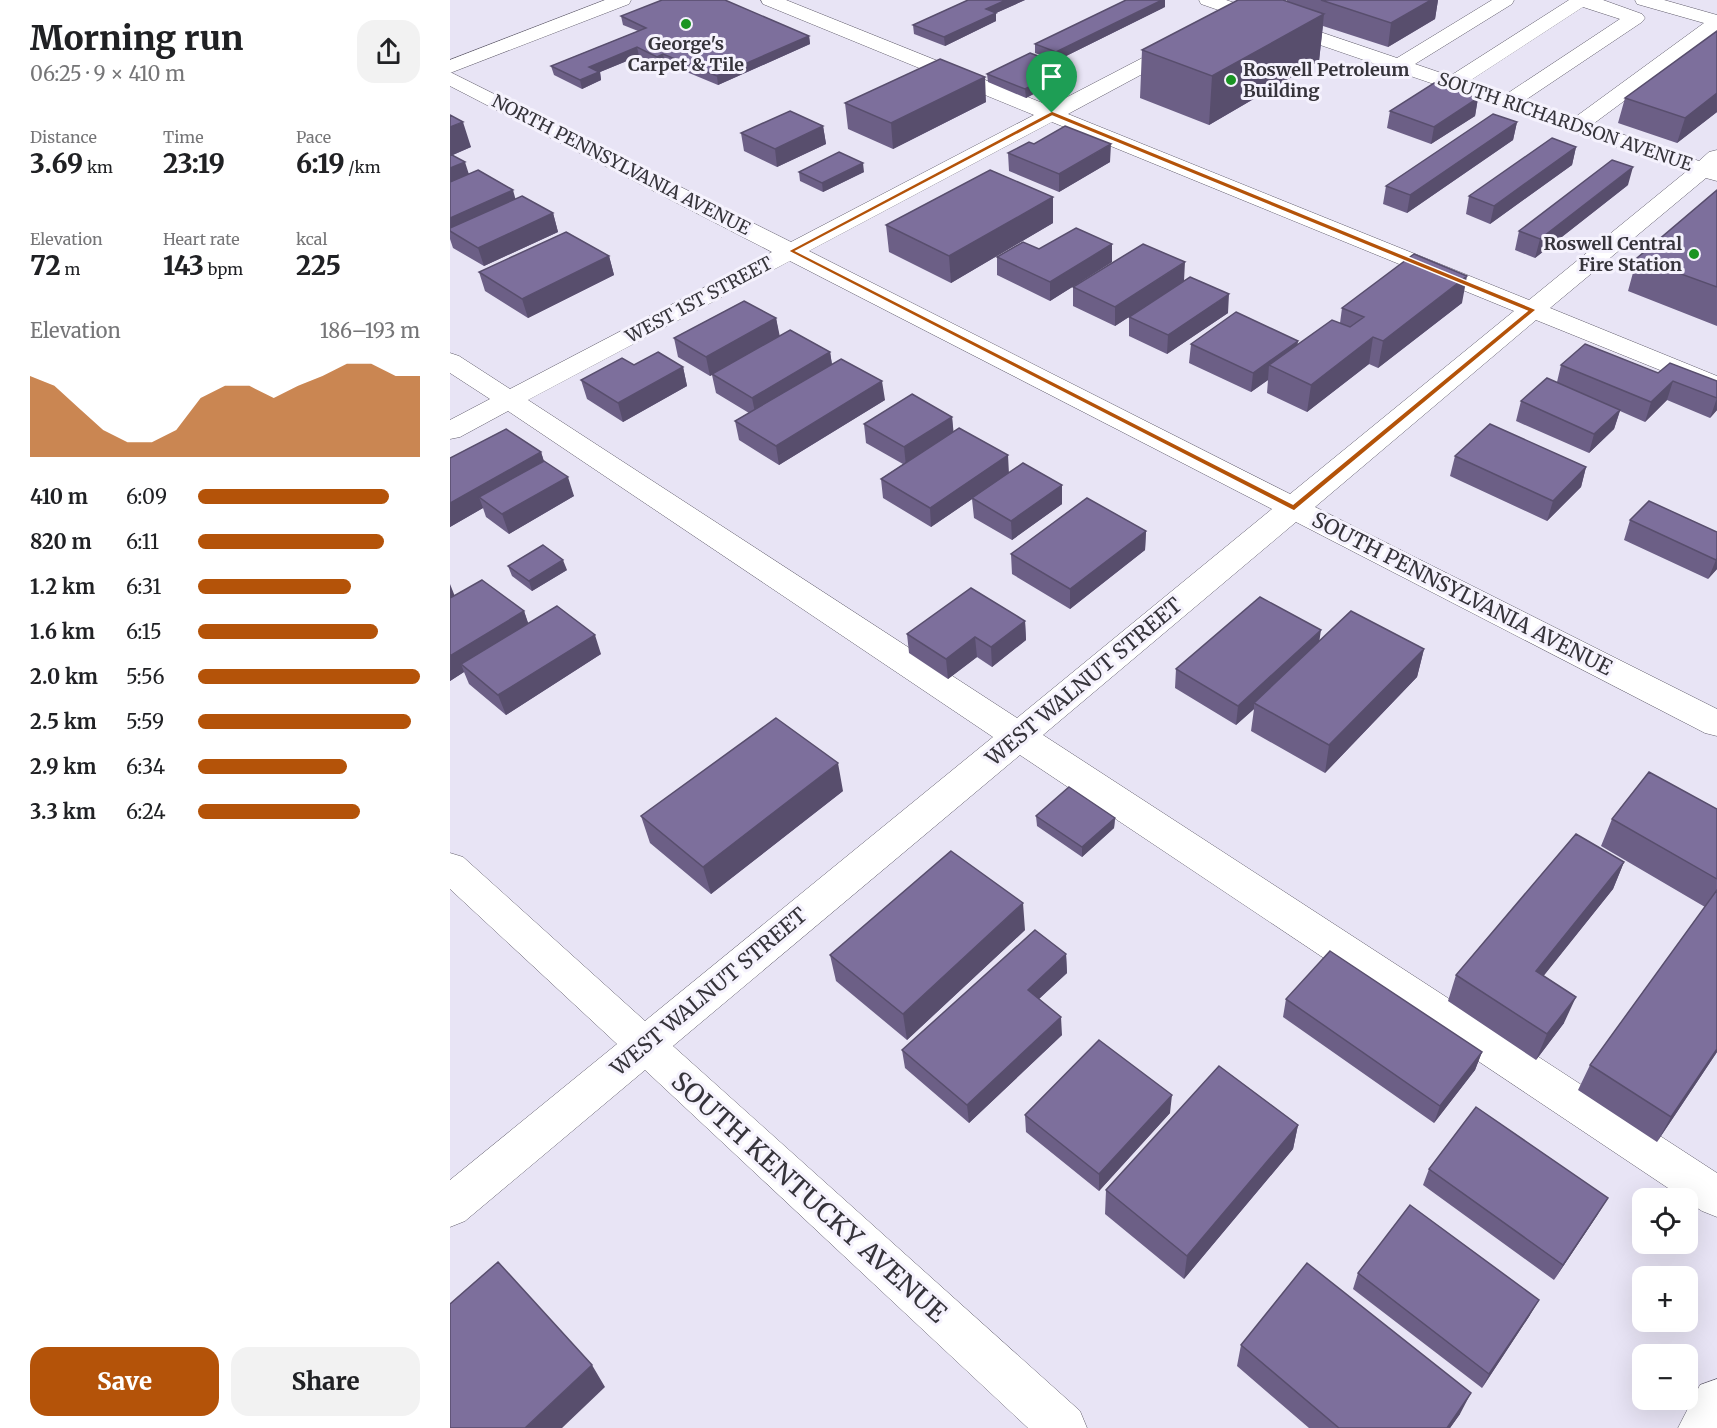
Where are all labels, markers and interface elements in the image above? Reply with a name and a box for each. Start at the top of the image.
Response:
marker: George's Carpet & Tile [679,17,693,31]
text: Morning run [30,18,243,59]
button: share [357,20,420,83]
place label: George's Carpet & Tile [628,32,744,76]
pin [1026,51,1077,113]
place label: Roswell Petroleum Building [1243,58,1409,102]
icon: arrive [1035,60,1068,93]
text: 06:25 · 9 × 410 m [30,61,185,86]
street label: SOUTH RICHARDSON AVENUE [1435,67,1696,176]
marker: Roswell Petroleum Building [1224,73,1238,87]
street label: NORTH PENNSYLVANIA AVENUE [488,89,755,240]
text: Distance [30,127,97,147]
text: Time [163,127,204,147]
text: Pace [296,127,331,147]
text: 3.69 [30,147,83,180]
text: 23:19 [163,147,225,180]
text: 6:19 [296,147,345,180]
text: km [83,157,113,177]
text: /km [345,157,381,177]
text: Elevation [30,229,103,249]
text: Heart rate [163,229,240,249]
text: kcal [296,229,327,249]
place label: Roswell Central Fire Station [1543,232,1682,276]
marker: Roswell Central Fire Station [1687,247,1701,261]
text: 72 [30,249,61,282]
text: 143 [163,249,204,282]
text: 225 [296,249,341,282]
street label: WEST 1ST STREET [621,251,777,348]
text: m [61,259,80,279]
text: bpm [204,259,243,279]
text: Elevation [30,318,121,343]
text: 186–193 m [320,318,420,343]
text: 410 m [30,484,88,509]
text: 6:09 [126,484,167,509]
street label: SOUTH PENNSYLVANIA AVENUE [1308,506,1617,682]
text: 820 m [30,529,92,554]
text: 6:11 [126,529,159,554]
text: 1.2 km [30,574,95,599]
text: 6:31 [126,574,161,599]
street label: WEST WALNUT STREET [979,591,1188,772]
text: 1.6 km [30,619,95,644]
text: 6:15 [126,619,162,644]
text: 2.0 km [30,664,98,689]
text: 5:56 [126,664,165,689]
text: 2.5 km [30,709,97,734]
text: 5:59 [126,709,164,734]
text: 2.9 km [30,754,96,779]
text: 6:34 [126,754,165,779]
text: 3.3 km [30,799,96,824]
text: 6:24 [126,799,166,824]
street label: WEST WALNUT STREET [604,901,813,1082]
street label: SOUTH KENTUCKY AVENUE [665,1064,954,1329]
map controls [1632,1188,1698,1410]
button: locate [1632,1188,1698,1254]
button: + [1632,1266,1698,1332]
button: − [1632,1344,1698,1410]
button: Save [30,1347,219,1416]
button: Share [231,1347,420,1416]

